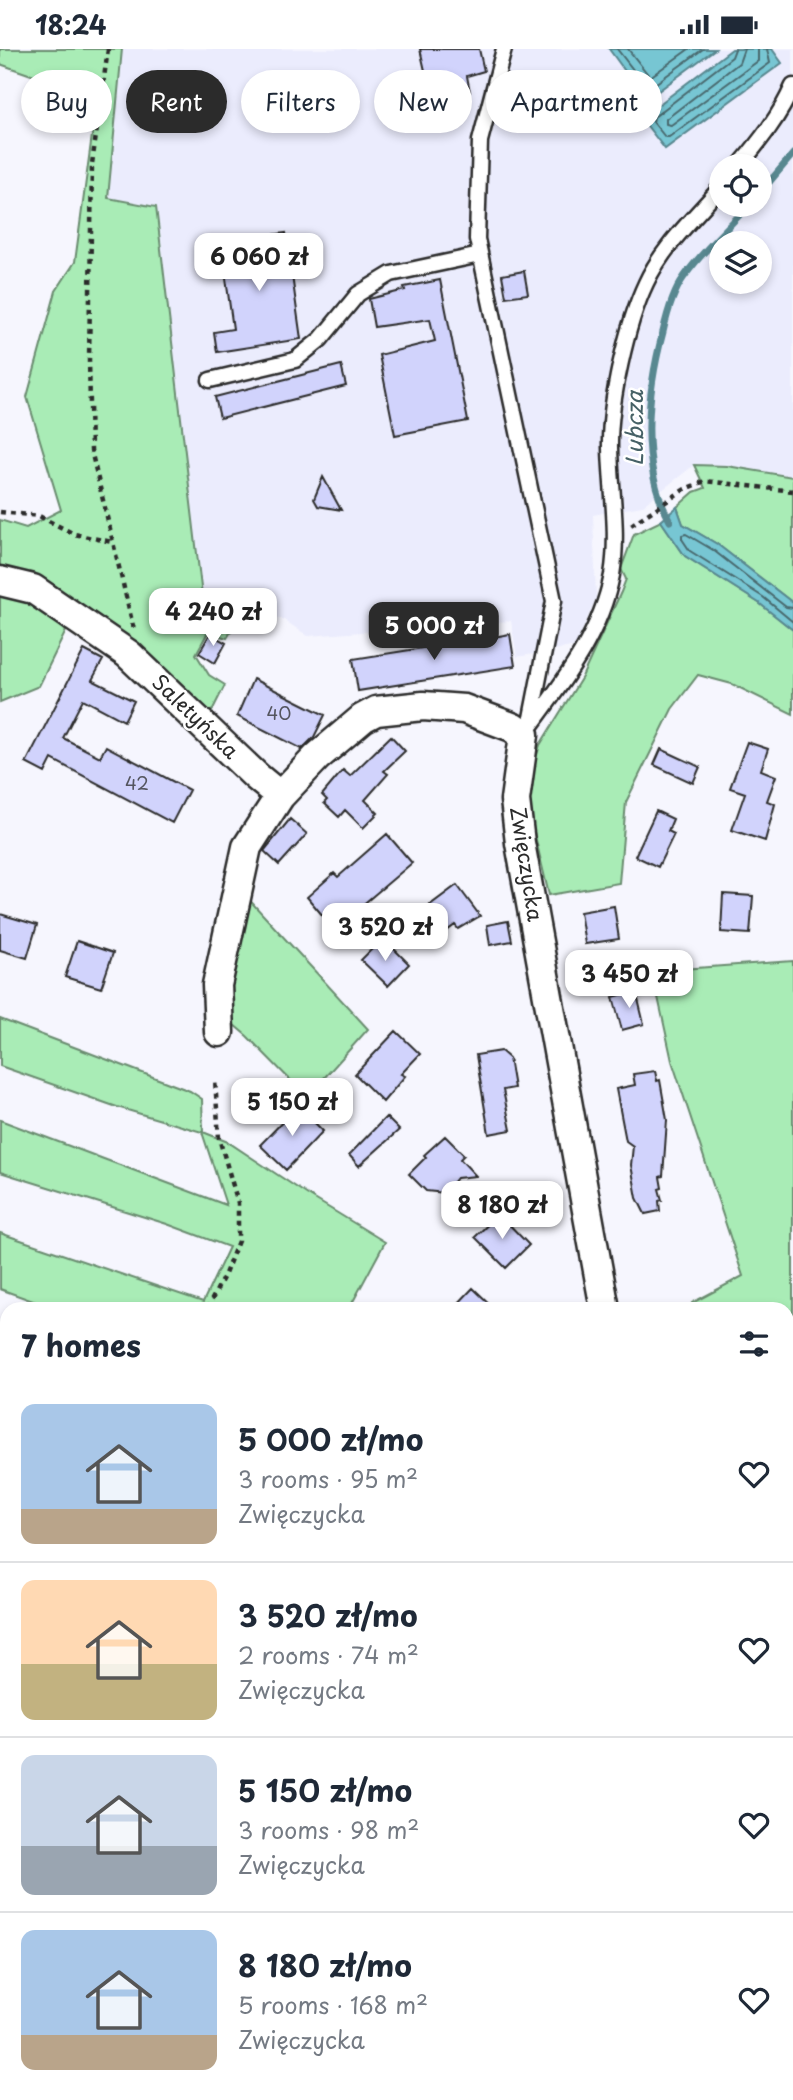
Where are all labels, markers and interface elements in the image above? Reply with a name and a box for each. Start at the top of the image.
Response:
text: 18:24 [35,5,106,44]
chip: Buy [21,70,112,133]
chip: Rent [126,70,227,133]
chip: Filters [241,70,360,133]
chip: New [374,70,472,133]
chip: Apartment [486,70,662,133]
map controls [709,154,772,294]
button: locate [709,154,772,217]
button: layers [709,231,772,294]
pin: 6 060 zł [187,233,331,293]
text: 6 060 zł [210,238,308,273]
water label: Lubcza [616,389,651,466]
pin: 4 240 zł [141,589,285,648]
text: 4 240 zł [165,593,261,628]
pin: 5 000 zł [362,603,506,662]
text: 5 000 zł [385,607,483,642]
street label: Saletyńska [146,666,247,765]
house number: 40 [266,699,292,726]
house number: 42 [125,769,149,796]
street label: Zwięczycka [503,804,553,923]
pin: 3 520 zł [313,904,457,963]
text: 3 520 zł [338,908,432,943]
pin: 3 450 zł [557,951,701,1010]
text: 3 450 zł [581,955,677,990]
pin: 5 150 zł [220,1079,364,1138]
text: 5 150 zł [247,1083,337,1118]
pin: 8 180 zł [430,1181,574,1241]
text: 8 180 zł [457,1186,547,1221]
text: 7 homes [21,1322,141,1367]
icon: filters [735,1325,773,1363]
text: 5 000 zł/mo [238,1416,423,1461]
icon: home [77,1432,161,1516]
icon: heart [735,1455,773,1493]
text: 3 rooms · 95 m² [238,1461,418,1496]
text: Zwięczycka [238,1496,365,1531]
text: 3 520 zł/mo [238,1592,418,1637]
icon: home [77,1608,161,1692]
icon: heart [735,1631,773,1669]
text: 2 rooms · 74 m² [238,1637,419,1672]
text: Zwięczycka [238,1672,365,1707]
text: 5 150 zł/mo [238,1767,412,1812]
icon: home [77,1783,161,1867]
icon: heart [735,1806,773,1844]
text: 3 rooms · 98 m² [238,1812,419,1847]
text: Zwięczycka [238,1847,365,1882]
text: 8 180 zł/mo [238,1942,412,1987]
icon: home [77,1958,161,2042]
icon: heart [735,1981,773,2019]
text: 5 rooms · 168 m² [238,1987,428,2022]
text: Zwięczycka [238,2022,365,2057]

